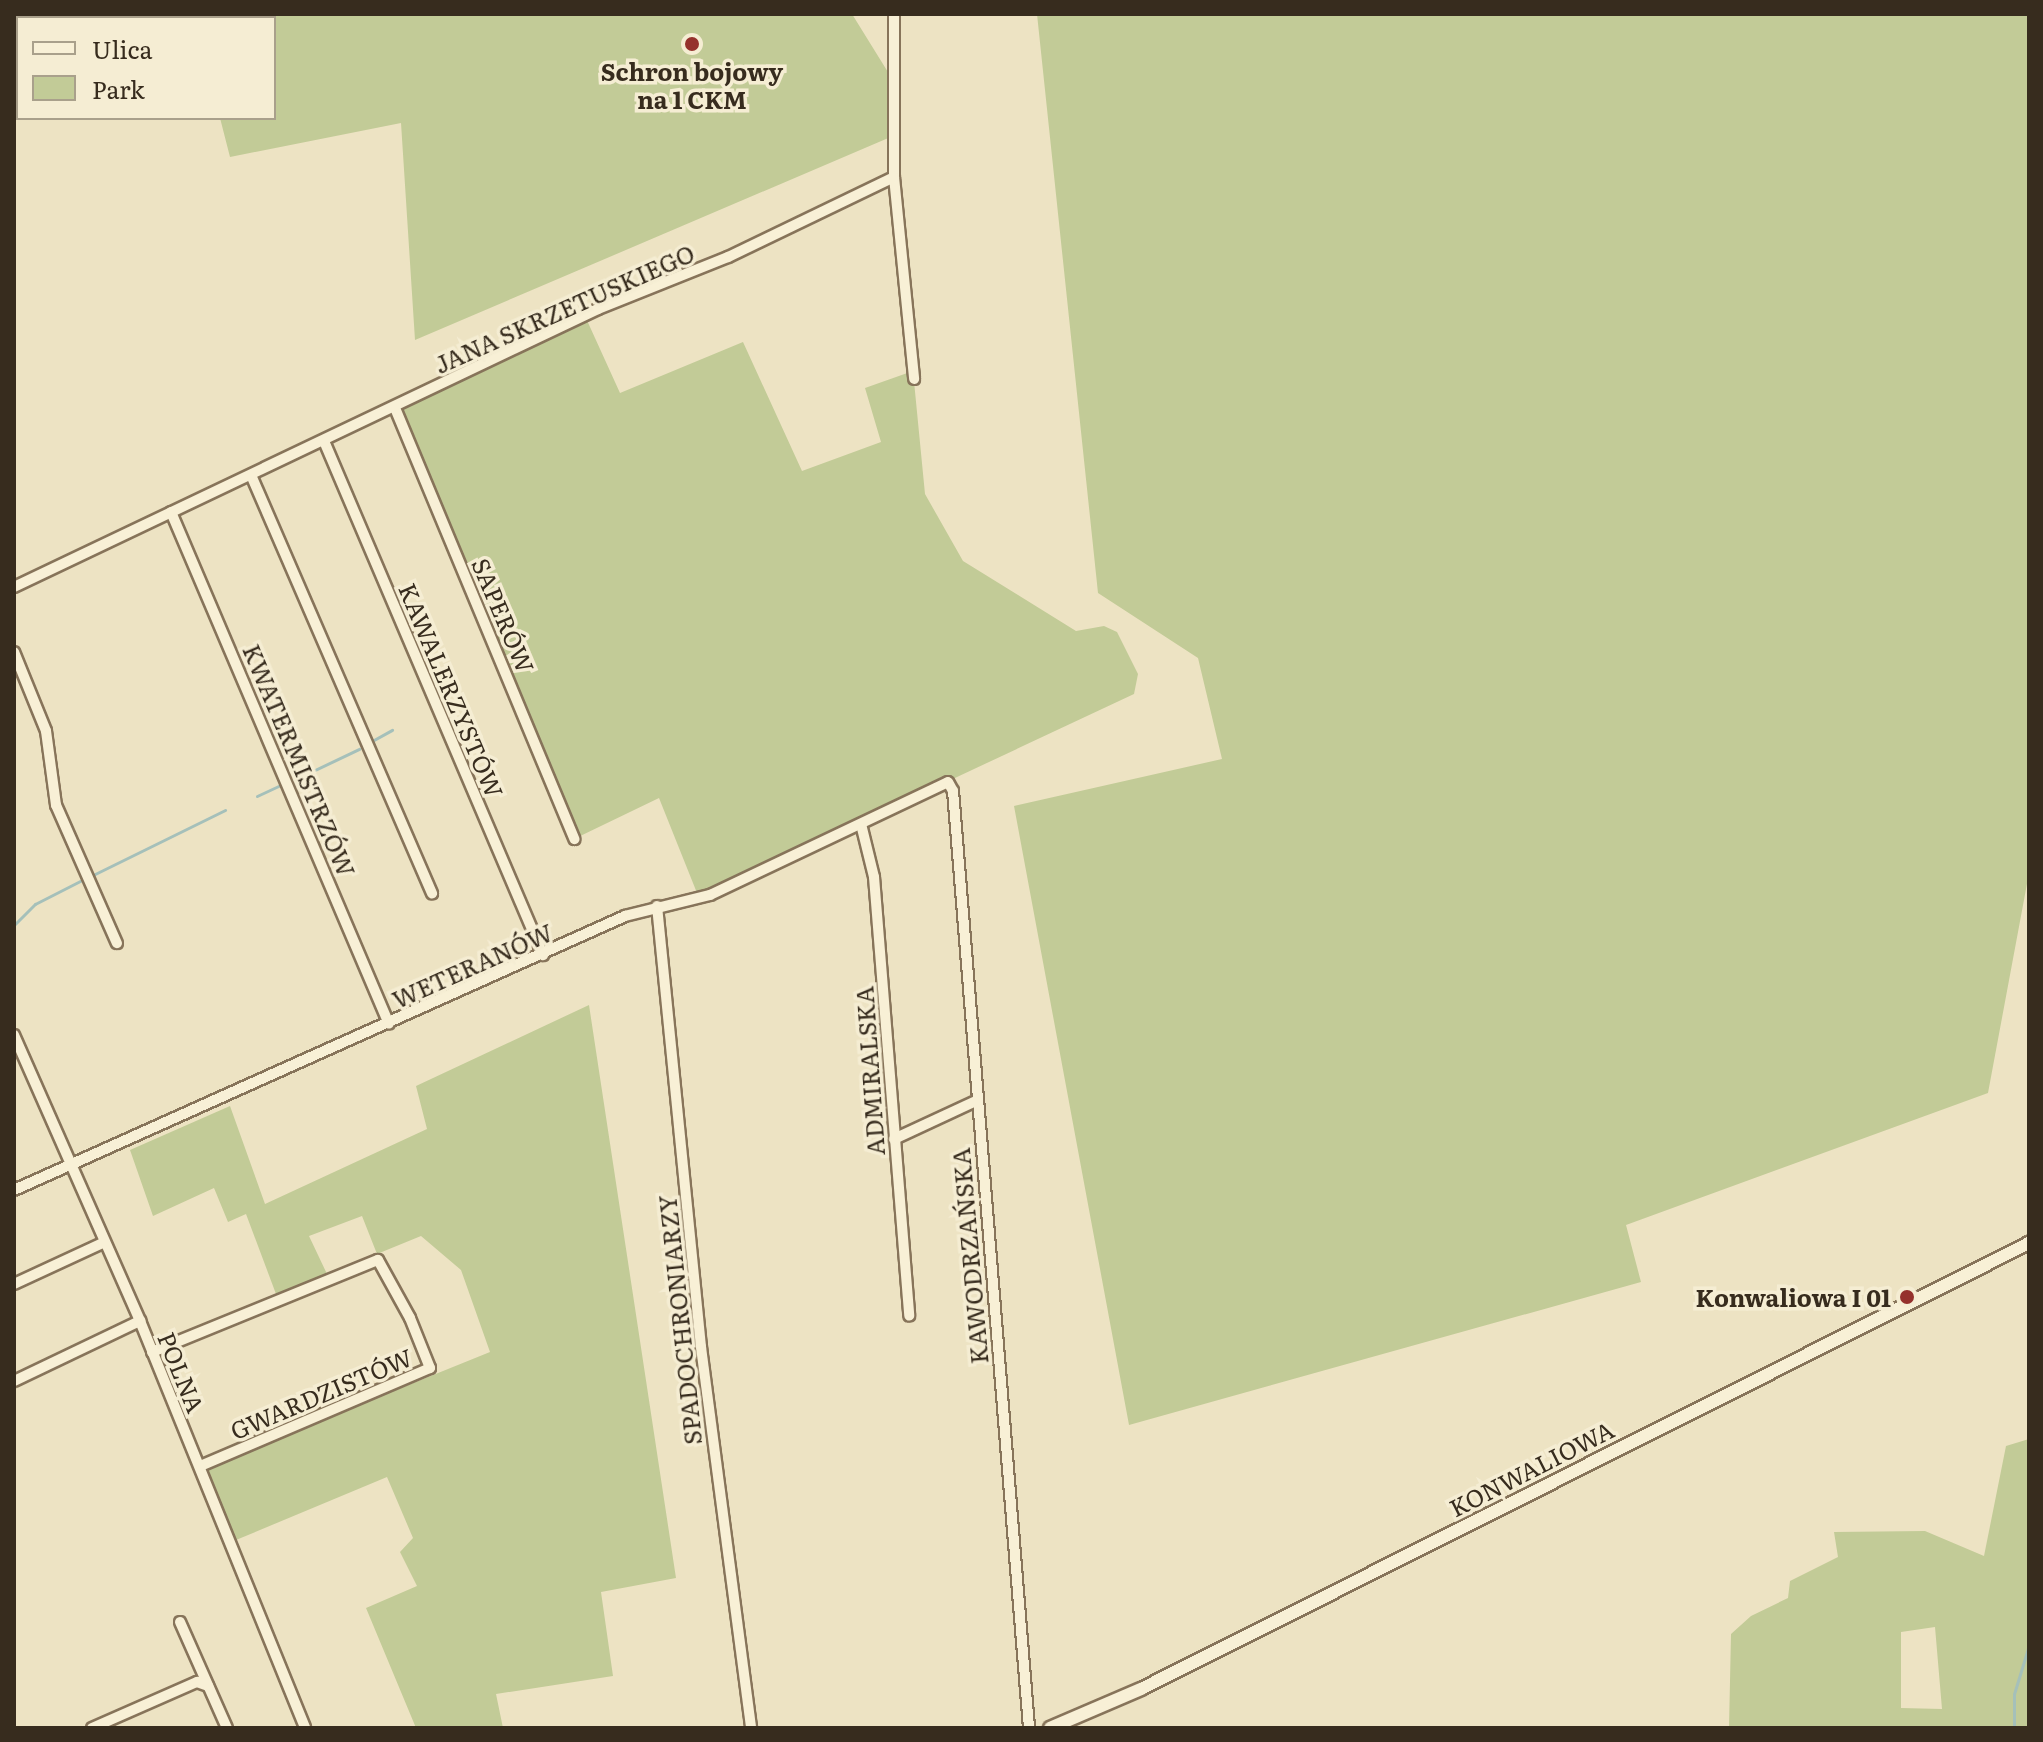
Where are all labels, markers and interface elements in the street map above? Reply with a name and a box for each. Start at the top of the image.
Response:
legend [16,16,276,120]
text: Ulica [92,31,152,66]
marker: Schron bojowy na 1 CKM [683,35,701,53]
place label: Schron bojowy na 1 CKM [601,57,783,113]
text: Park [92,71,145,106]
street label: JANA SKRZETUSKIEGO [430,238,698,378]
street label: SAPERÓW [467,553,541,677]
street label: KAWALERZYSTÓW [394,578,510,802]
street label: KWATERMISTRZÓW [238,639,362,881]
street label: WETERANÓW [387,917,557,1013]
street label: ADMIRALSKA [849,985,889,1157]
street label: KAWODRZAŃSKA [945,1147,993,1365]
street label: SPADOCHRONIARZY [652,1194,706,1446]
place label: Konwaliowa I 01 [1695,1283,1891,1311]
marker: Konwaliowa I 01 [1898,1288,1916,1306]
street label: POLNA [153,1327,211,1417]
street label: GWARDZISTÓW [226,1342,416,1444]
street label: KONWALIOWA [1444,1414,1618,1522]

